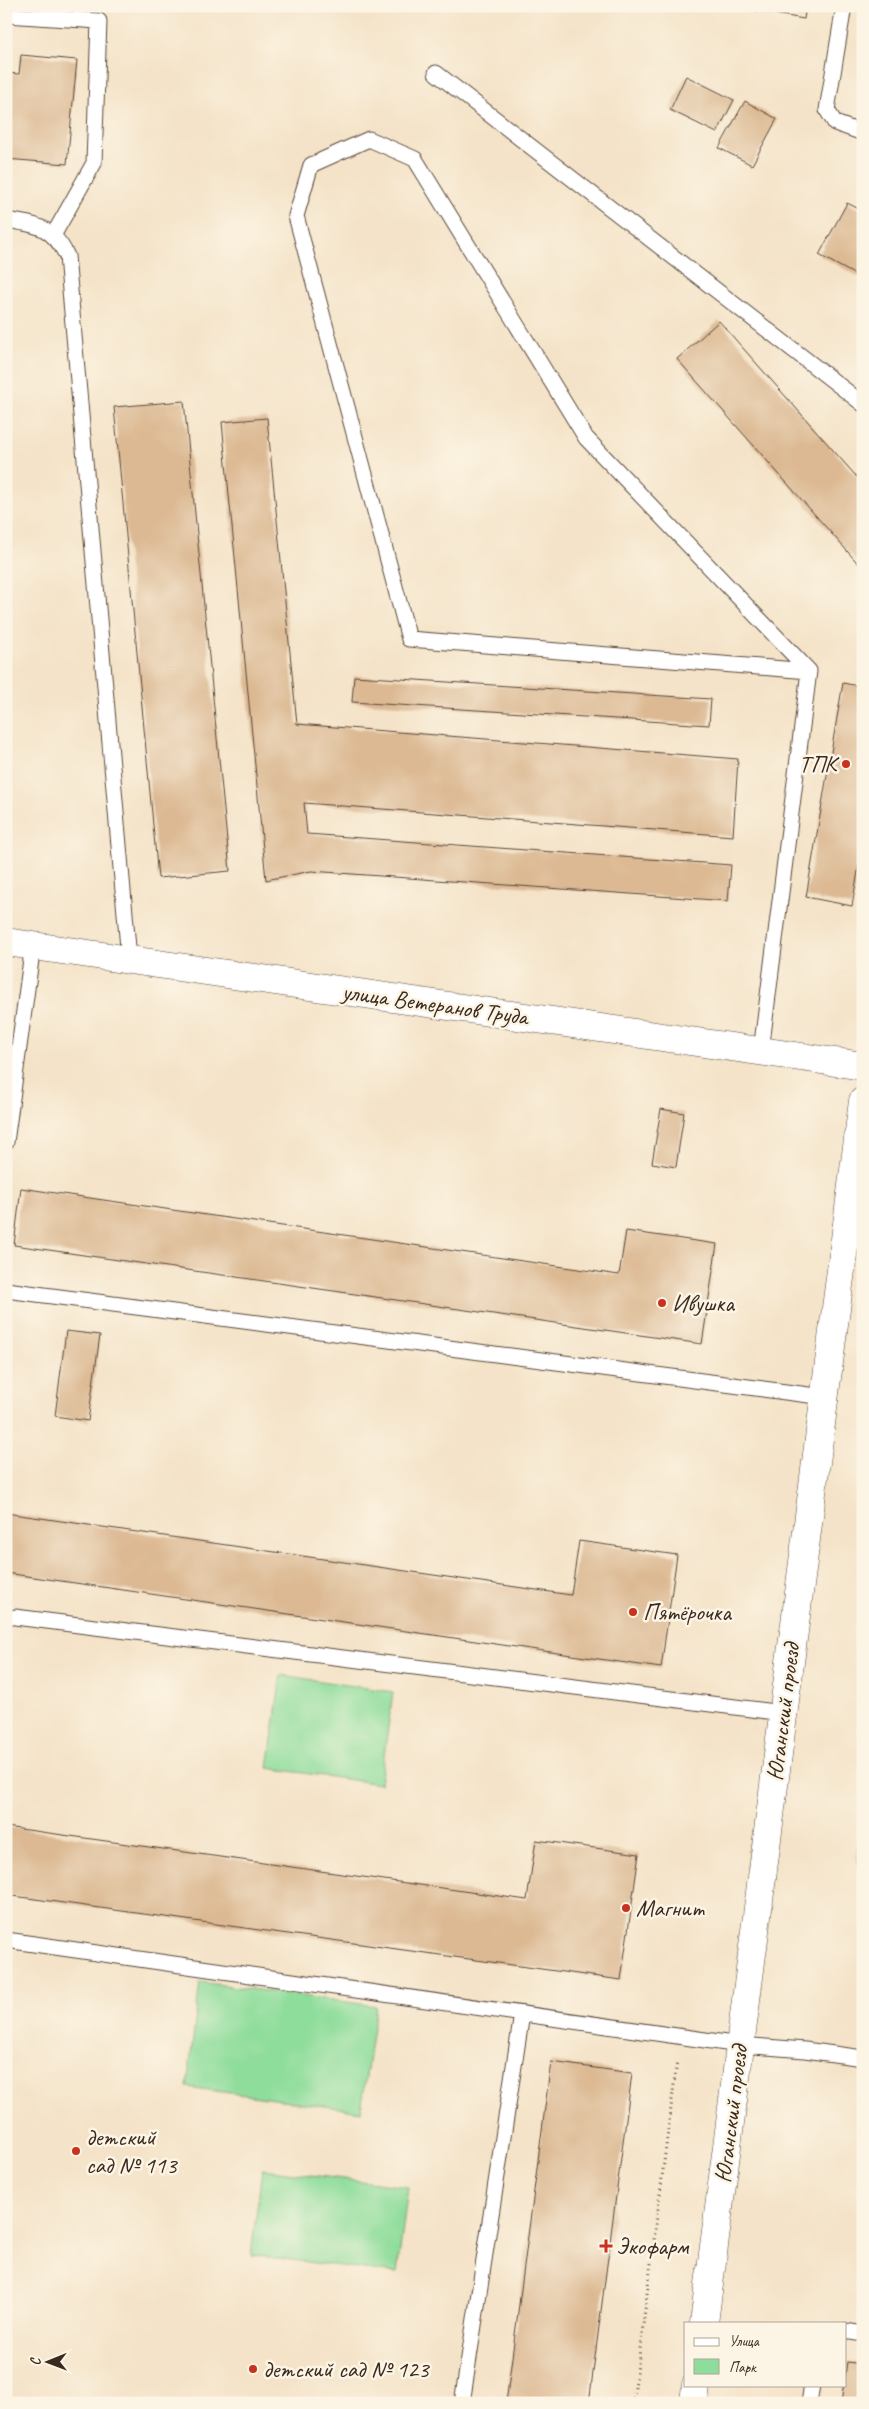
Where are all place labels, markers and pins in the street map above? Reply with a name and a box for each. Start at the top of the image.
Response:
place label: ТПК [799,749,840,779]
marker: ТПК [840,758,852,770]
place label: Ивушка [672,1288,735,1318]
marker: Ивушка [656,1297,668,1309]
place label: Пятёрочка [643,1597,732,1627]
marker: Пятёрочка [627,1606,639,1618]
place label: Магнит [636,1893,705,1923]
marker: Магнит [620,1902,632,1914]
place label: детский сад № 113 [86,2122,179,2180]
marker: детский сад № 113 [70,2145,82,2157]
place label: Экофарм [616,2231,690,2261]
marker: Экофарм [600,2240,612,2252]
place label: детский сад № 123 [263,2354,431,2384]
marker: детский сад № 123 [247,2363,259,2375]

